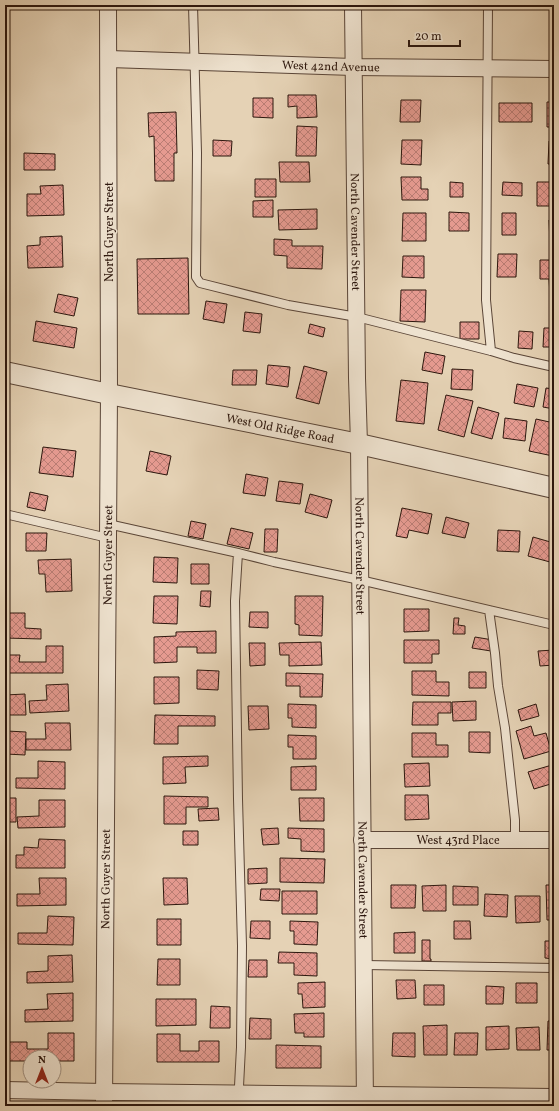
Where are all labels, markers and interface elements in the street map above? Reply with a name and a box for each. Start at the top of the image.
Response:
scale bar [409,22,460,48]
text: 20 m [415,29,442,45]
street label: West 42nd Avenue [282,58,380,76]
street label: North Cavender Street [346,173,363,291]
street label: North Guyer Street [102,182,118,282]
street label: West Old Ridge Road [225,411,336,448]
street label: North Cavender Street [350,497,368,615]
street label: North Guyer Street [101,505,117,605]
street label: North Cavender Street [353,821,370,939]
street label: North Guyer Street [98,829,115,929]
street label: West 43rd Place [416,833,500,849]
north arrow [22,1049,62,1089]
text: N [38,1053,46,1068]

